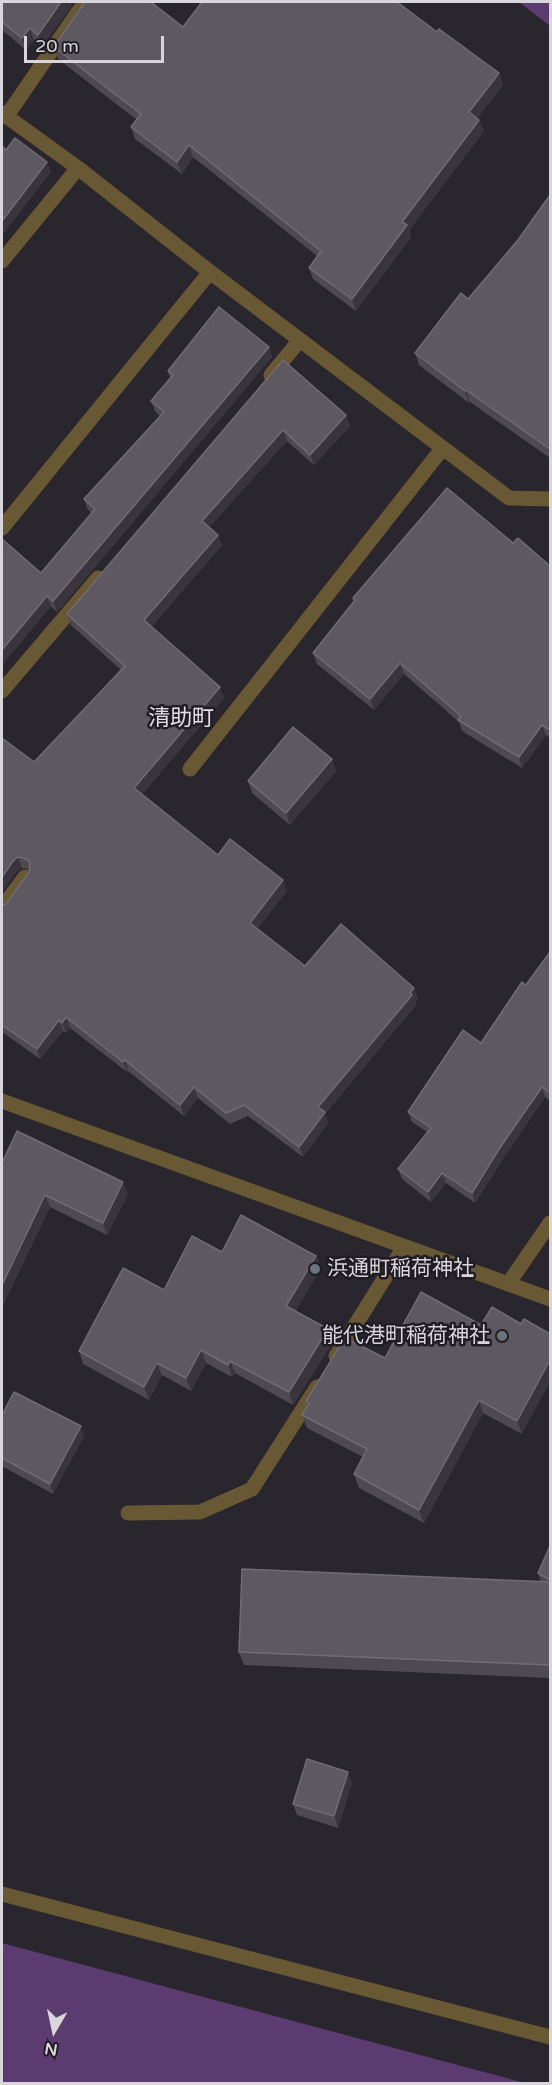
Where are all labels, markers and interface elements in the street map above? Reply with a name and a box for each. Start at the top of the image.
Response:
scale bar [27,24,166,62]
text: 20 m [35,35,79,57]
district label: 清助町 [148,706,214,732]
place label: 浜通町稲荷神社 [327,1256,474,1282]
marker: 浜通町稲荷神社 [308,1262,322,1276]
place label: 能代港町稲荷神社 [322,1323,490,1349]
marker: 能代港町稲荷神社 [495,1329,509,1343]
north arrow [24,2001,84,2061]
text: N [43,2038,59,2060]

